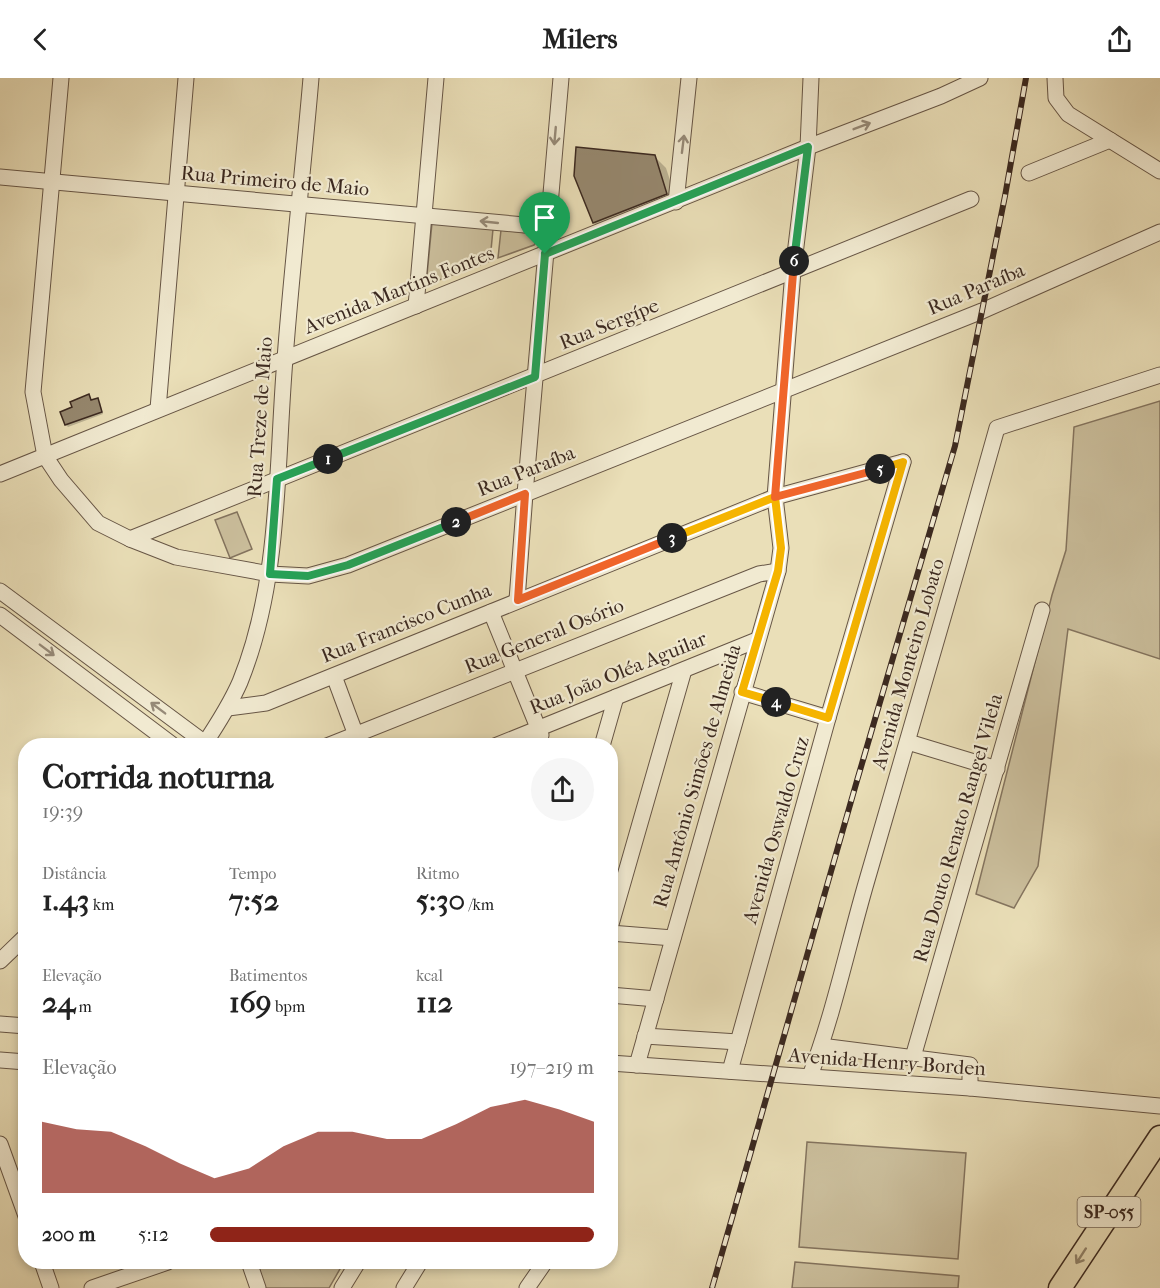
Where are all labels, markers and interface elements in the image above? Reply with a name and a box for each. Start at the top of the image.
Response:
icon: back [24,23,57,56]
text: Milers [543,23,617,55]
icon: share [1103,23,1136,56]
one-way arrow [852,120,871,131]
one-way arrow [549,126,560,146]
one-way arrow [678,135,689,154]
street label: Rua Primeiro de Maio [180,161,370,201]
pin [519,192,570,254]
icon: arrive [528,201,561,234]
one-way arrow [479,216,499,227]
street label: Avenida Martins Fontes [300,241,497,339]
pin: 6 [779,246,809,276]
text: 6 [790,251,798,270]
street label: Rua Paraíba [924,258,1029,320]
street label: Rua Sergípe [556,294,662,354]
street label: Rua Treze de Maio [243,336,277,498]
street label: Rua Paraíba [474,441,579,501]
pin: 1 [313,444,343,474]
text: 1 [325,449,331,468]
pin: 5 [865,454,895,484]
text: 5 [877,459,883,478]
pin: 2 [441,507,471,537]
text: 2 [452,512,460,531]
pin: 3 [657,523,687,553]
text: 3 [669,528,675,547]
street label: Avenida Monteiro Lobato [867,556,949,773]
street label: Rua Francisco Cunha [318,578,495,668]
street label: Rua General Osório [461,594,627,678]
street label: Rua João Oléa Aguilar [526,627,710,719]
street label: Rua Antônio Simões de Almeida [648,641,746,910]
one-way arrow [38,644,54,657]
pin: 4 [761,687,791,717]
street label: Rua Douto Renato Rangel Vilela [909,690,1008,965]
text: 4 [771,692,781,711]
one-way arrow [150,702,166,715]
street label: Avenida Oswaldo Cruz [738,734,814,927]
text: Corrida noturna [42,758,273,797]
button: share [531,758,594,821]
text: 19:39 [42,800,83,823]
text: Distância [42,864,106,883]
text: Tempo [229,864,276,883]
text: Ritmo [416,864,459,883]
text: 1.43 [42,883,89,918]
text: 7:52 [229,883,279,918]
text: 5:30 [416,883,465,918]
text: km [89,895,114,914]
text: /km [465,895,494,914]
text: Elevação [42,966,102,985]
text: Batimentos [229,966,307,985]
text: kcal [416,966,443,985]
text: 24 [42,985,75,1020]
text: 169 [229,985,272,1020]
text: 112 [416,985,453,1020]
text: m [75,997,92,1016]
text: bpm [272,997,305,1016]
street label: Avenida Henry Borden [786,1044,987,1080]
text: Elevação [42,1056,117,1079]
text: 197–219 m [509,1056,594,1079]
road number: SP-055 [1078,1197,1140,1227]
text: 200 m [42,1223,95,1246]
text: 5:12 [138,1223,169,1246]
one-way arrow [1075,1247,1087,1264]

